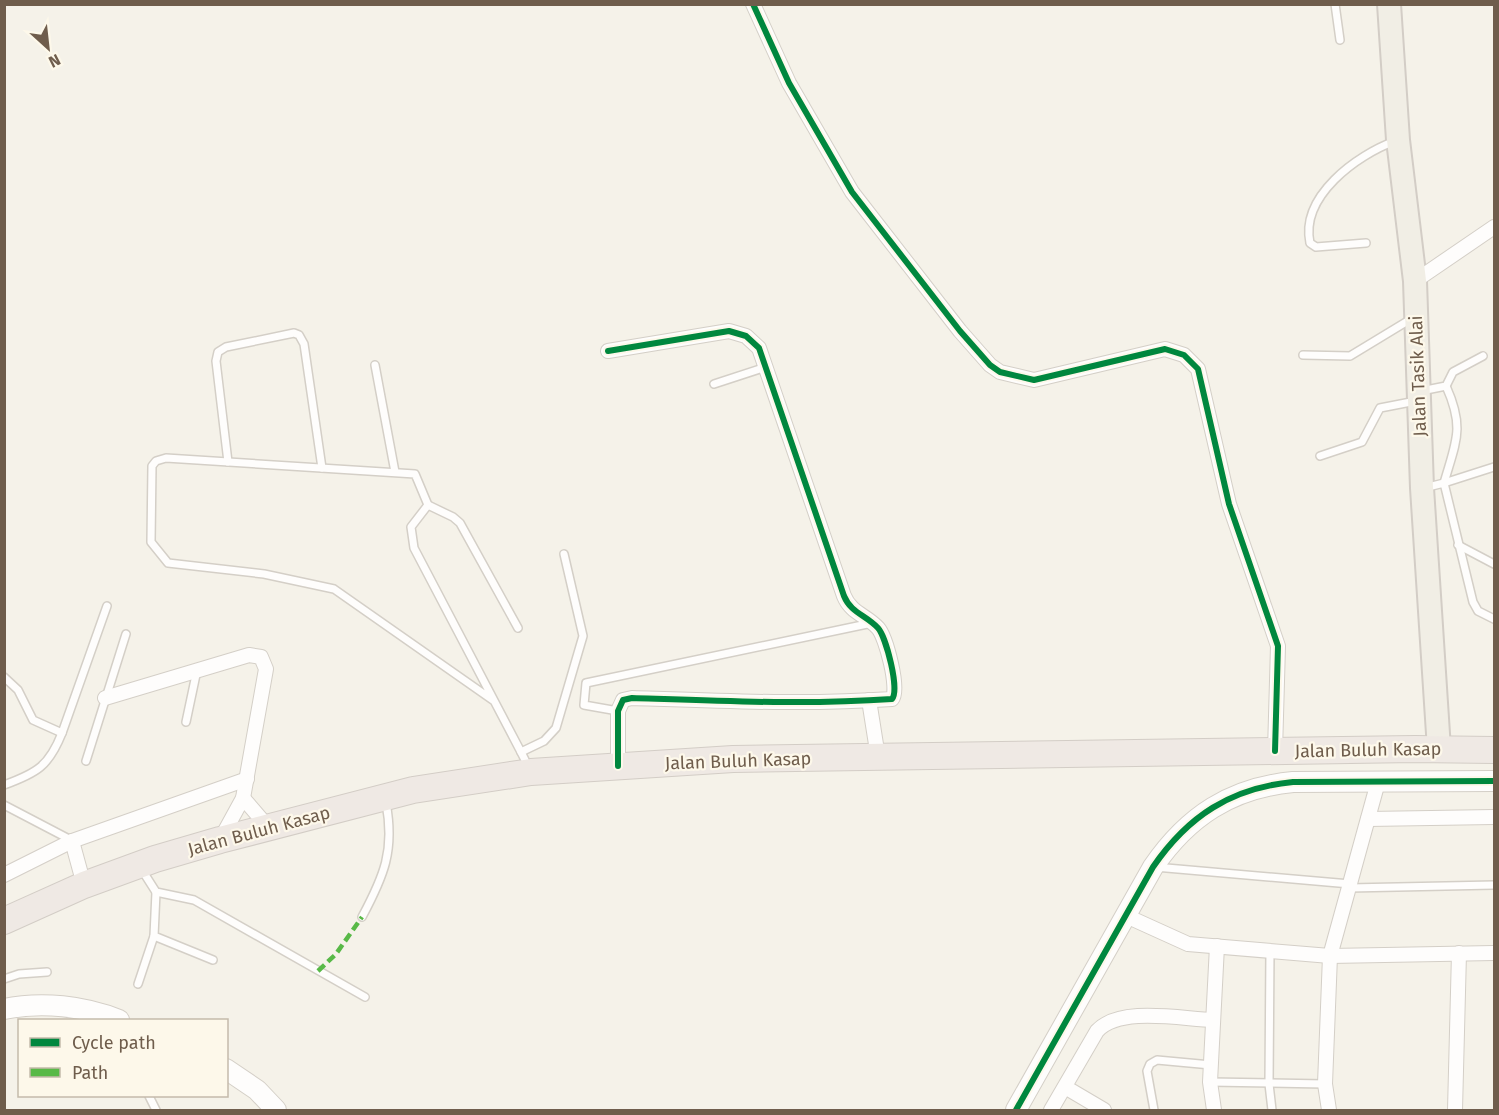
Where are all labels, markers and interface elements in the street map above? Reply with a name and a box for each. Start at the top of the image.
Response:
north arrow [18,18,78,78]
text: N [46,50,64,72]
street label: Jalan Tasik Alai [1405,315,1431,437]
street label: Jalan Buluh Kasap [1294,738,1442,762]
street label: Jalan Buluh Kasap [664,747,812,775]
street label: Jalan Buluh Kasap [185,801,333,861]
legend [18,1019,228,1097]
text: Cycle path [72,1032,156,1054]
text: Path [72,1062,108,1084]

